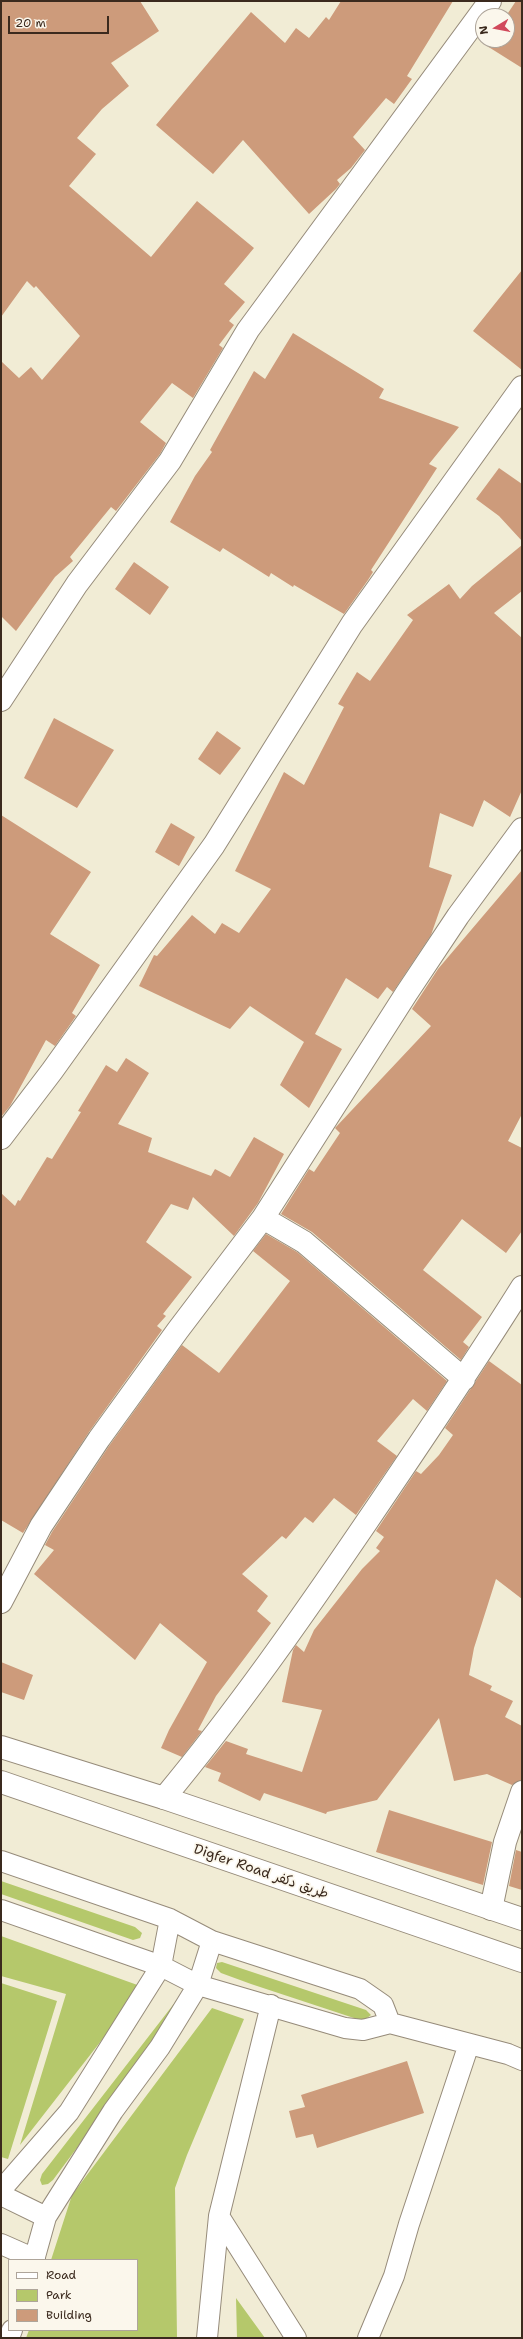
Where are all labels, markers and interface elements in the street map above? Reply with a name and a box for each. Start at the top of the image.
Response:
scale bar [10,8,111,34]
north arrow [475,8,515,48]
text: 20 m [15,15,46,31]
text: N [476,24,492,36]
street label: Digfer Road طريق دكفر [191,1841,331,1903]
legend [8,2259,138,2331]
text: Road [46,2267,76,2283]
text: Park [46,2287,72,2303]
text: Building [46,2307,92,2323]

